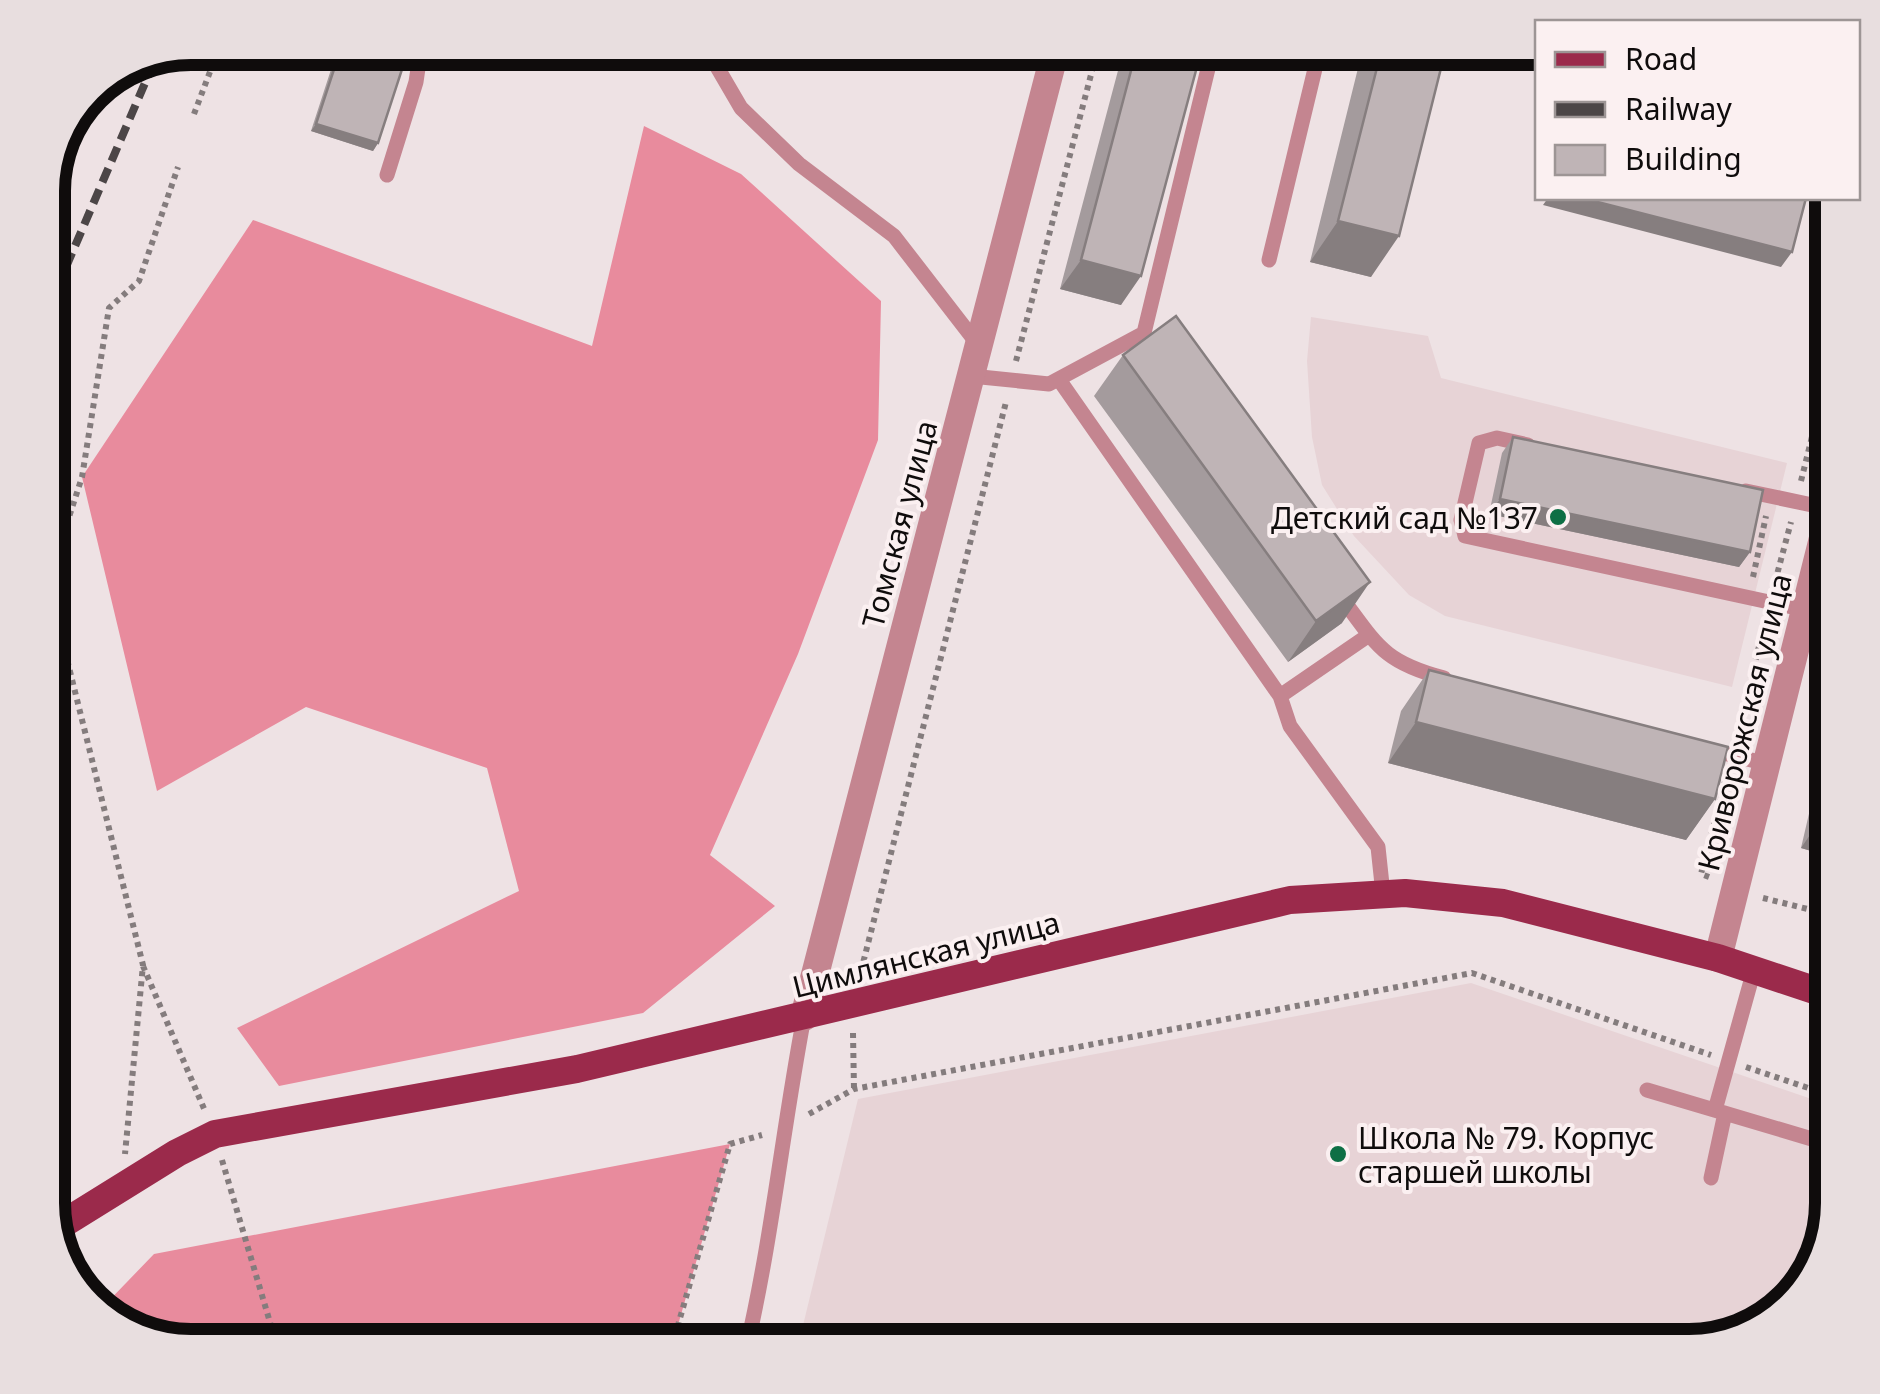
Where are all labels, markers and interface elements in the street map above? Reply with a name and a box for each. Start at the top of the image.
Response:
legend [1535,20,1860,200]
text: Road [1625,38,1697,79]
text: Railway [1625,88,1732,129]
text: Building [1625,138,1742,179]
street label: Томская улица [852,416,946,632]
place label: Детский сад №137 [1271,497,1538,538]
marker: Детский сад №137 [1547,506,1569,528]
street label: Криворожская улица [1687,569,1801,875]
street label: Цимлянская улица [788,901,1064,1007]
place label: Школа № 79. Корпус старшей школы [1358,1117,1654,1192]
marker: Школа № 79. Корпус старшей школы [1327,1143,1349,1165]

